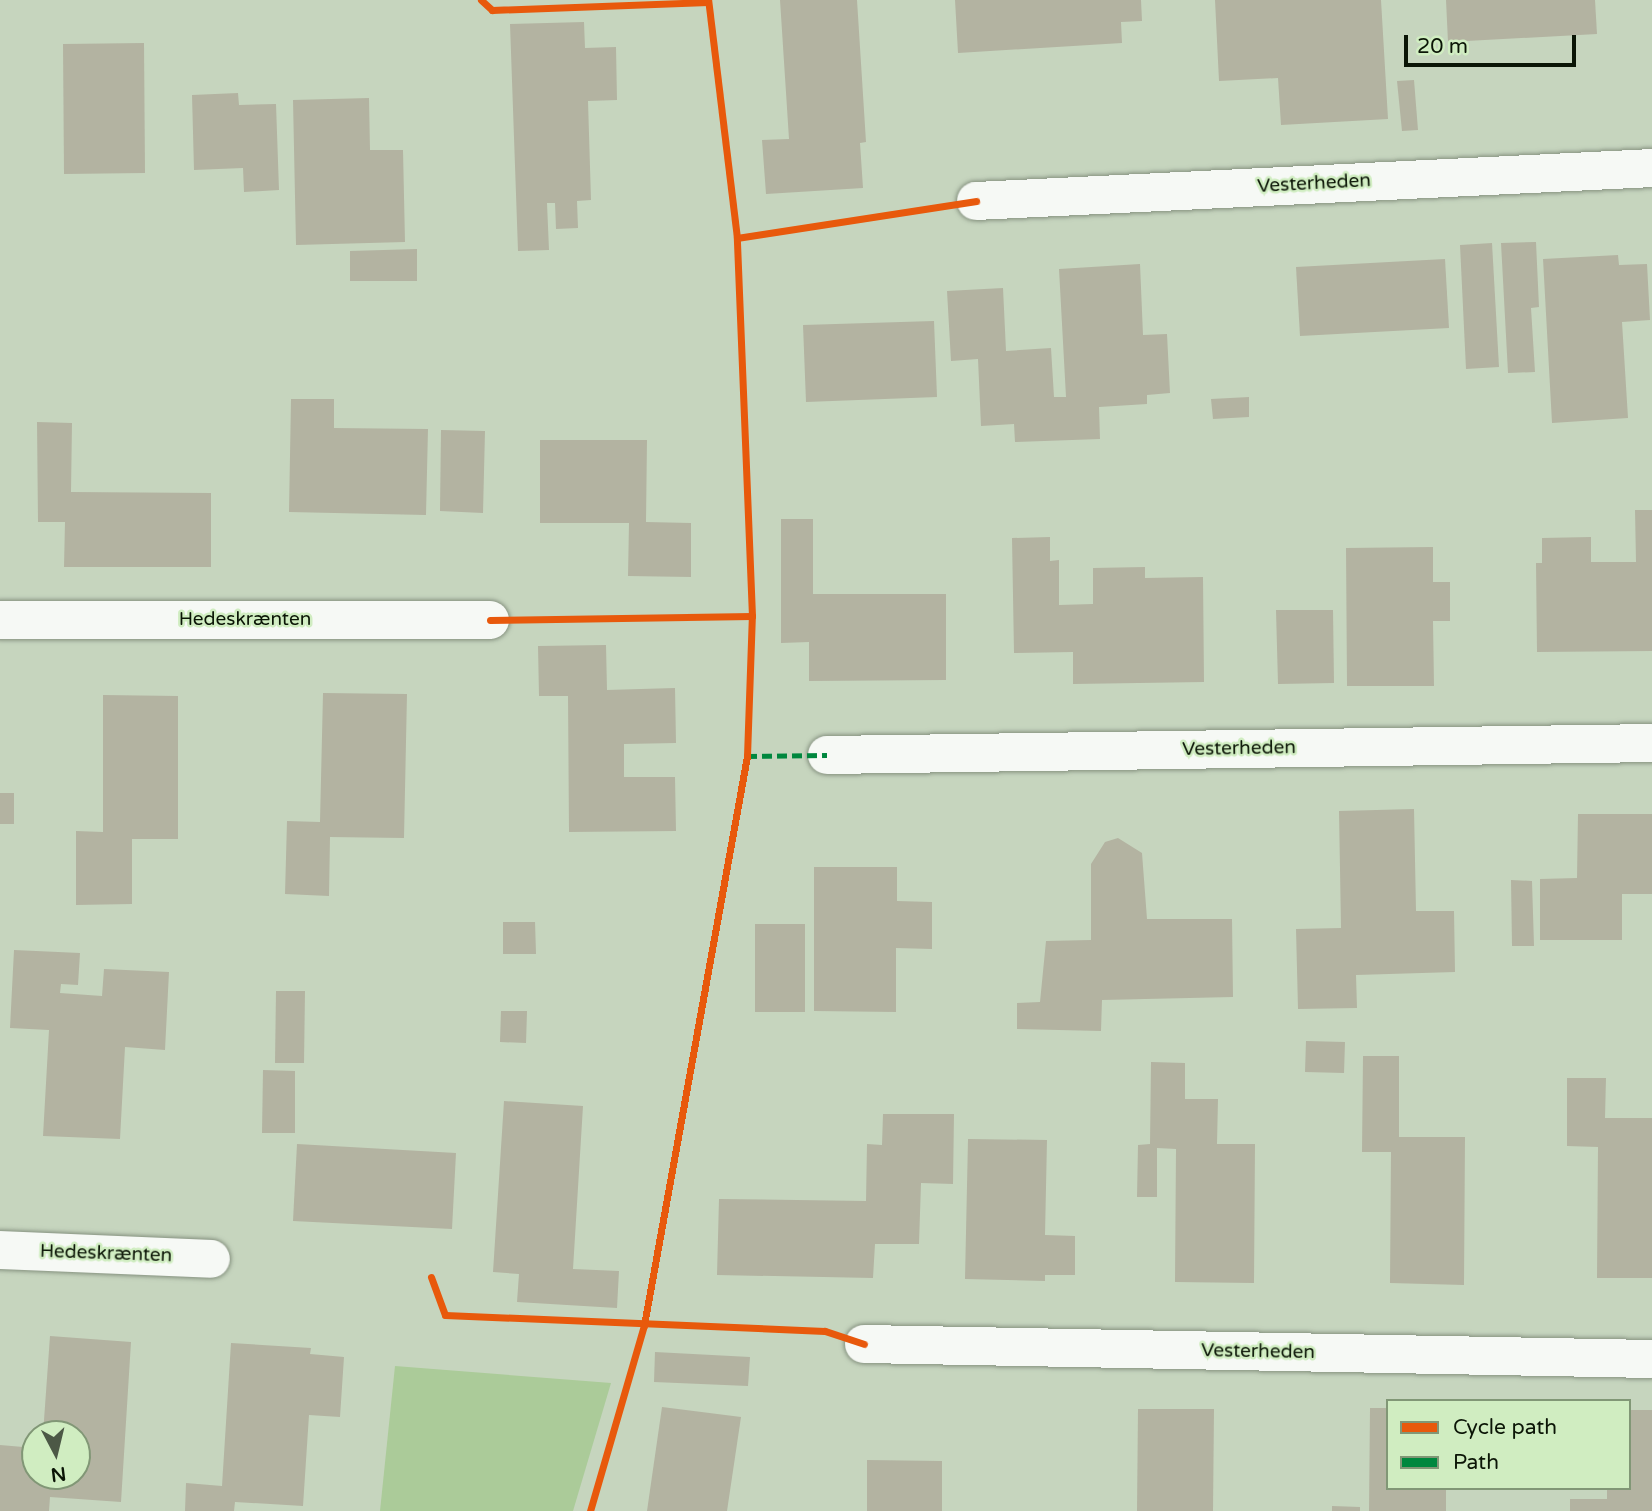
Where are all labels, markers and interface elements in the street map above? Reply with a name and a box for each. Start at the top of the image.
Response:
scale bar [1407,21,1578,65]
text: 20 m [1417,34,1468,59]
street label: Vesterheden [1257,170,1371,198]
street label: Hedeskrænten [179,609,311,631]
street label: Vesterheden [1182,737,1296,761]
street label: Hedeskrænten [39,1240,173,1268]
street label: Vesterheden [1201,1340,1315,1364]
legend [1386,1399,1631,1490]
text: Cycle path [1453,1415,1557,1440]
north arrow [21,1420,91,1490]
text: Path [1453,1450,1499,1475]
text: N [49,1462,67,1486]

